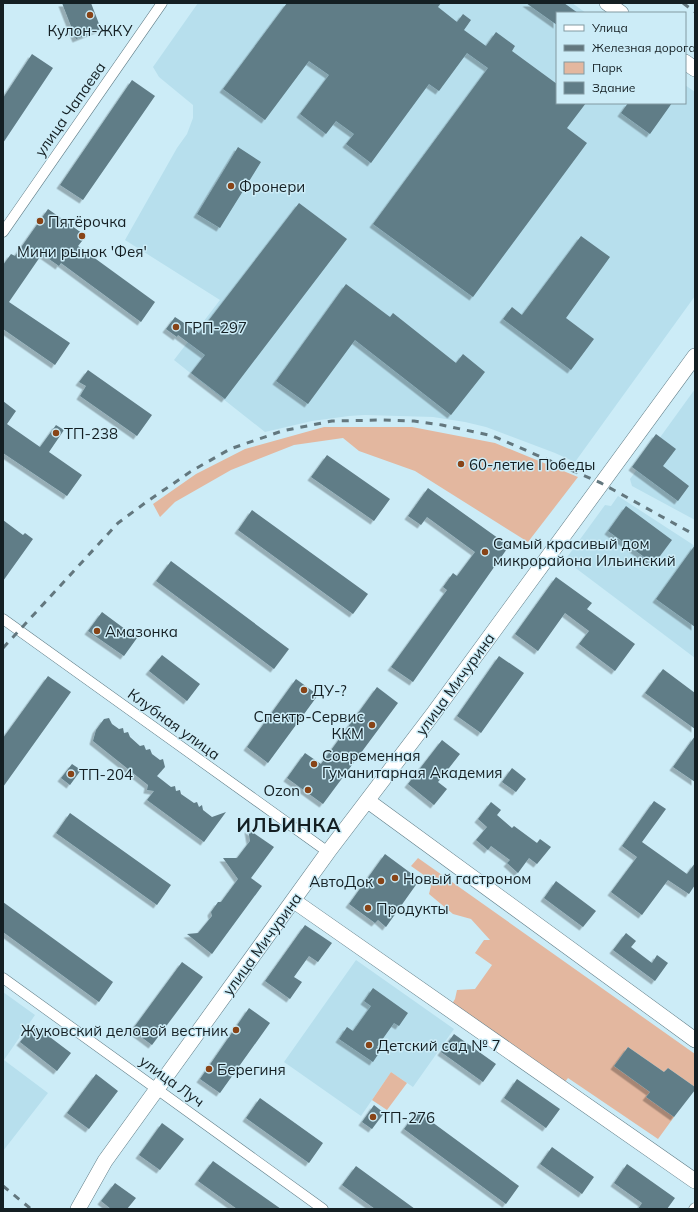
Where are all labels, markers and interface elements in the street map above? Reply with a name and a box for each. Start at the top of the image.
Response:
marker: Кулон-ЖКУ [85,10,95,20]
legend [556,12,686,104]
text: Улица [591,20,628,35]
place label: Кулон-ЖКУ [48,21,132,40]
text: Железная дорога [592,40,696,55]
street label: улица Чапаева [30,58,110,160]
text: Парк [592,60,623,75]
text: Здание [592,80,636,95]
place label: Фронери [239,177,305,196]
marker: Фронери [226,181,236,191]
place label: Пятёрочка [48,212,126,231]
marker: Пятёрочка [35,216,45,226]
marker: Мини рынок 'Фея' [77,231,87,241]
place label: Мини рынок 'Фея' [17,242,147,261]
place label: ГРП-297 [184,318,247,337]
marker: ГРП-297 [171,322,181,332]
place label: ТП-238 [64,424,118,443]
marker: ТП-238 [51,428,61,438]
place label: 60-летие Победы [469,455,595,474]
marker: 60-летие Победы [456,459,466,469]
place label: Самый красивый дом микрорайона Ильинский [493,534,676,570]
marker: Самый красивый дом микрорайона Ильинский [480,547,490,557]
place label: Амазонка [105,622,178,641]
marker: Амазонка [92,626,102,636]
street label: улица Мичурина [411,629,499,739]
place label: ДУ-? [312,681,347,700]
street label: Клубная улица [124,684,224,764]
marker: ДУ-? [299,685,309,695]
place label: Спектр-Сервис ККМ [253,707,364,743]
marker: Спектр-Сервис ККМ [367,720,377,730]
place label: Современная Гуманитарная Академия [322,746,503,782]
marker: Современная Гуманитарная Академия [309,759,319,769]
place label: ТП-204 [79,765,133,784]
marker: ТП-204 [66,769,76,779]
place label: Ozon [263,781,300,800]
marker: Ozon [303,785,313,795]
district label: ИЛЬИНКА [236,813,342,837]
place label: Новый гастроном [403,869,531,888]
place label: АвтоДок [309,872,374,891]
marker: Новый гастроном [390,873,400,883]
marker: АвтоДок [376,876,386,886]
street label: улица Мичурина [218,889,306,999]
place label: Продукты [376,899,449,918]
marker: Продукты [363,903,373,913]
place label: Жуковский деловой вестник [21,1021,229,1040]
marker: Жуковский деловой вестник [231,1025,241,1035]
place label: Детский сад № 7 [377,1036,501,1055]
marker: Детский сад № 7 [364,1040,374,1050]
street label: улица Луч [136,1051,208,1111]
place label: Берегиня [217,1060,286,1079]
marker: Берегиня [204,1064,214,1074]
place label: ТП-276 [381,1108,435,1127]
marker: ТП-276 [368,1112,378,1122]

